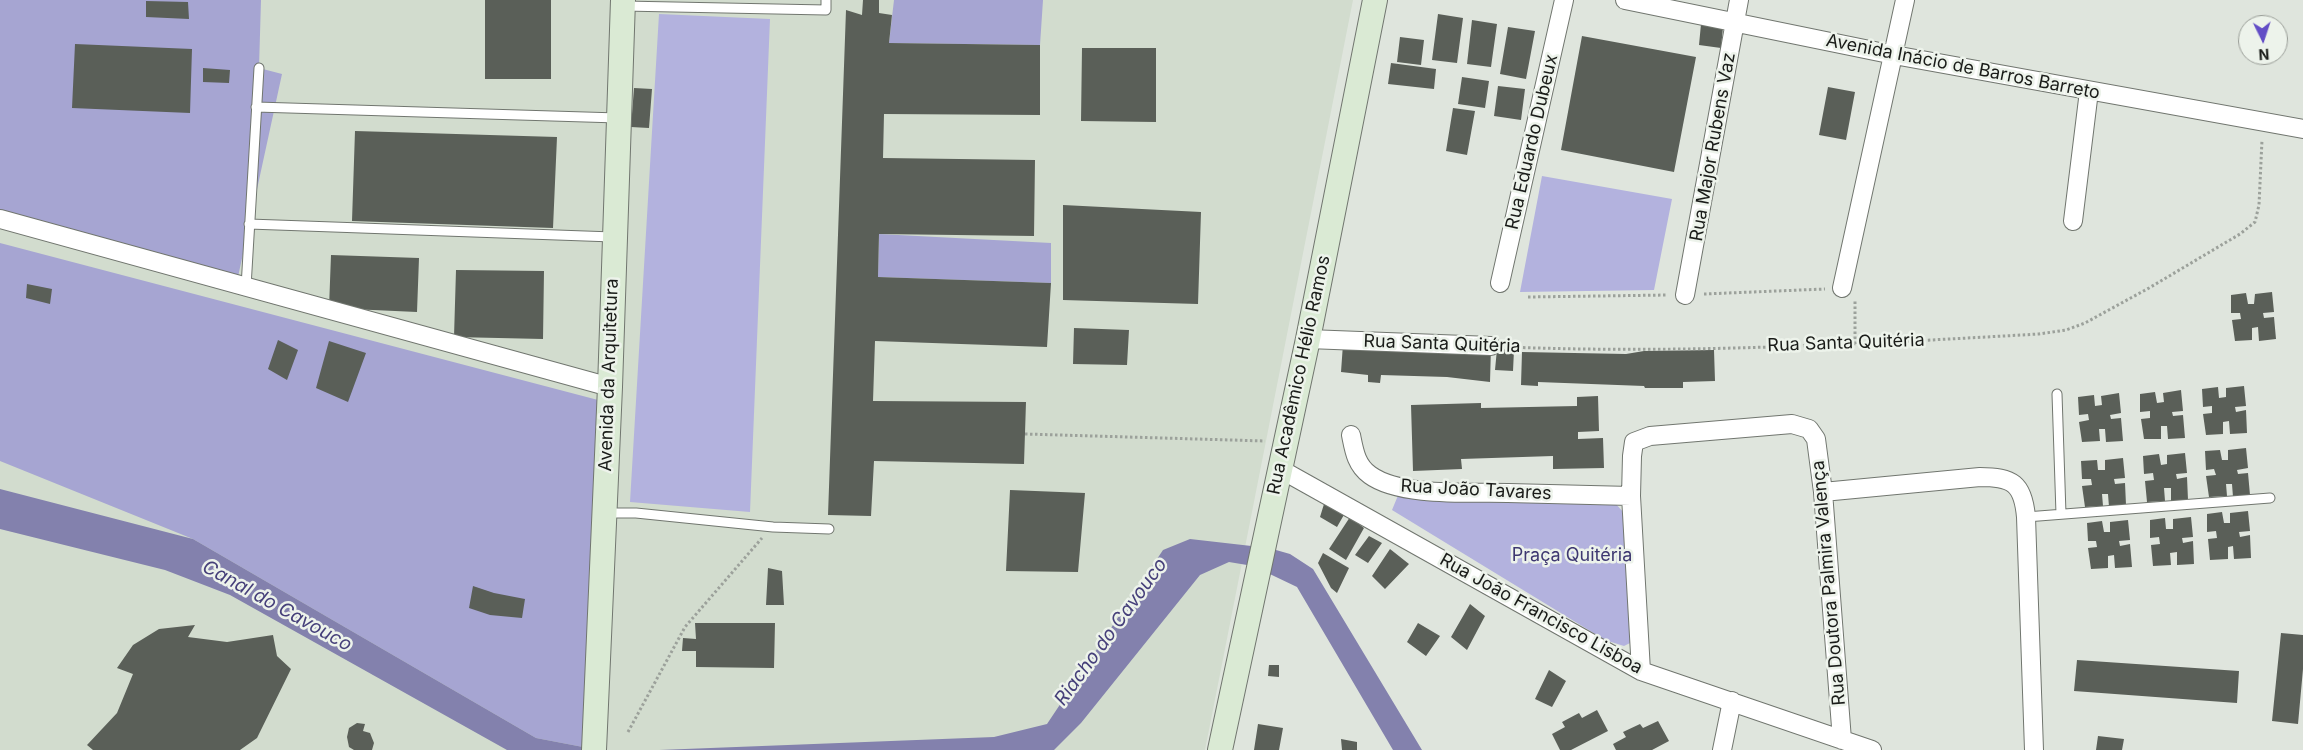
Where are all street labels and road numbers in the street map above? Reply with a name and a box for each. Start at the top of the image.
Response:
street label: Avenida Inácio de Barros Barreto [1824,30,2102,104]
street label: Rua Major Rubens Vaz [1686,51,1740,243]
street label: Rua Eduardo Dubeux [1501,52,1563,232]
street label: Rua Acadêmico Hélio Ramos [1263,253,1335,497]
street label: Avenida da Arquitetura [595,278,623,472]
street label: Rua Santa Quitéria [1767,329,1925,357]
street label: Rua Santa Quitéria [1363,330,1521,358]
street label: Rua Doutora Palmira Valença [1808,460,1850,706]
street label: Rua João Tavares [1400,475,1552,505]
street label: Rua João Francisco Lisboa [1436,549,1646,679]

